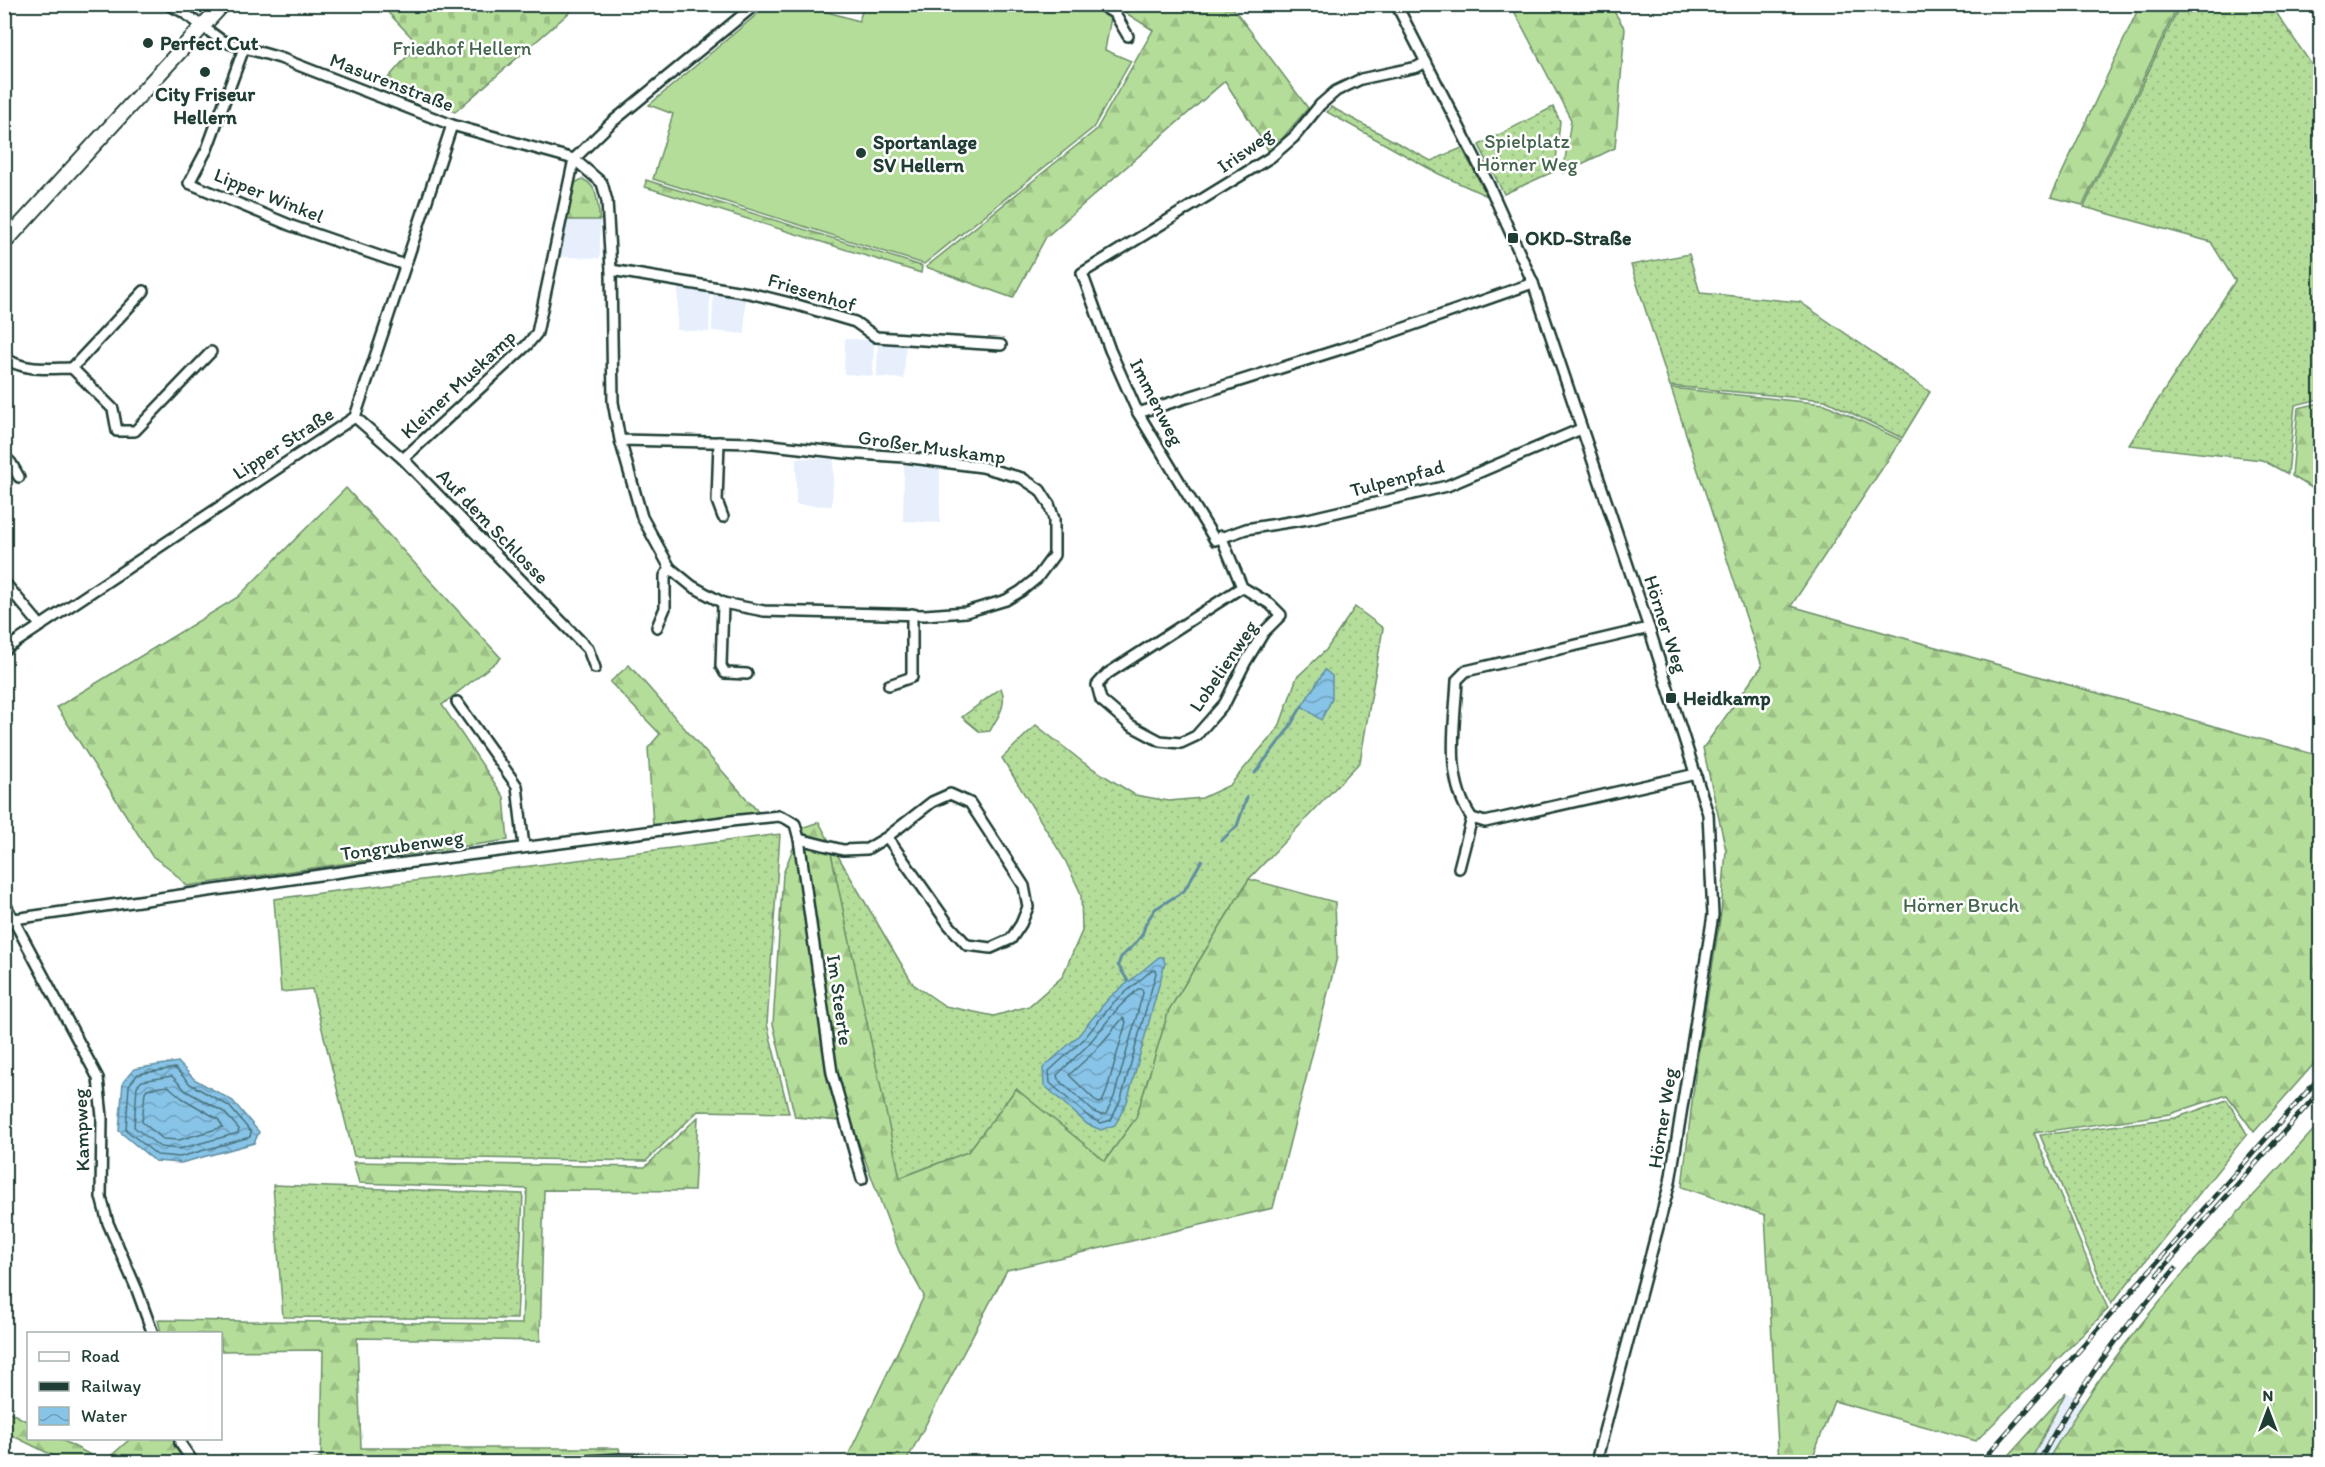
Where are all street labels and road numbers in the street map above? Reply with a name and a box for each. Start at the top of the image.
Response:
street label: Masurenstraße [327,47,457,117]
street label: Irisweg [1212,122,1278,178]
street label: Lipper Winkel [211,162,328,228]
street label: Friesenhof [765,267,859,317]
street label: Kleiner Muskamp [395,324,521,444]
street label: Immenweg [1125,354,1190,450]
street label: Lipper Straße [228,401,338,485]
street label: Großer Muskamp [857,425,1007,469]
street label: Tulpenpfad [1347,454,1447,502]
street label: Auf dem Schlosse [432,463,554,589]
street label: Hörner Weg [1639,572,1693,677]
street label: Lobelienweg [1184,615,1263,716]
street label: Tongrubenweg [339,824,466,866]
street label: Im Steerte [822,953,858,1047]
street label: Hörner Weg [1642,1065,1682,1170]
street label: Kampweg [68,1087,94,1172]

